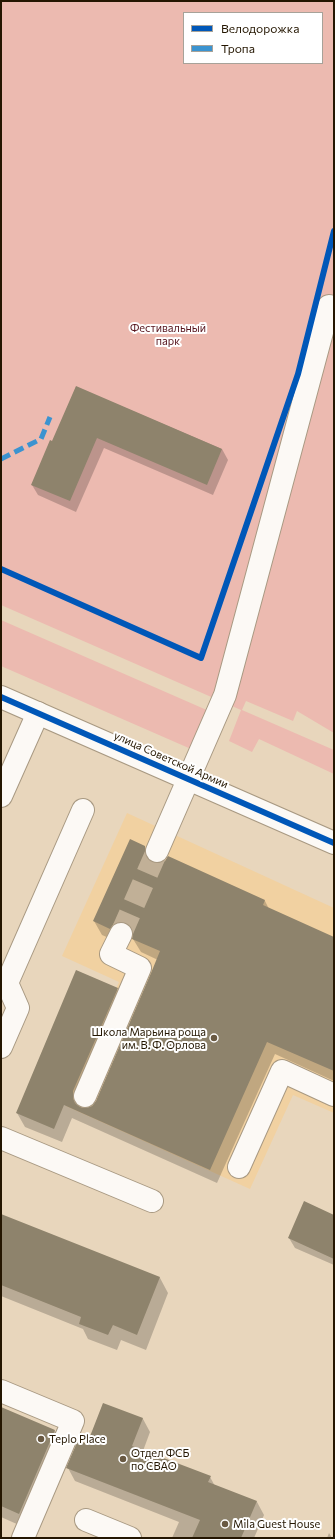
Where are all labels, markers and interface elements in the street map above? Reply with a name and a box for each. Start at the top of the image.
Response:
legend [183,12,323,64]
text: Велодорожка [221,21,299,35]
text: Тропа [221,41,255,55]
park label: Фестивальный парк [130,321,206,347]
street label: улица Советской Армии [112,729,230,791]
place label: Школа Марьина роща им. В. Ф. Орлова [92,1025,206,1051]
marker: Школа Марьина роща им. В. Ф. Орлова [209,1033,219,1043]
place label: Teplo Place [49,1432,106,1446]
marker: Teplo Place [36,1434,46,1444]
place label: Отдел ФСБ по СВАО [131,1446,189,1472]
marker: Отдел ФСБ по СВАО [118,1454,128,1464]
place label: Mila Guest House [233,1517,320,1531]
marker: Mila Guest House [220,1519,230,1529]

